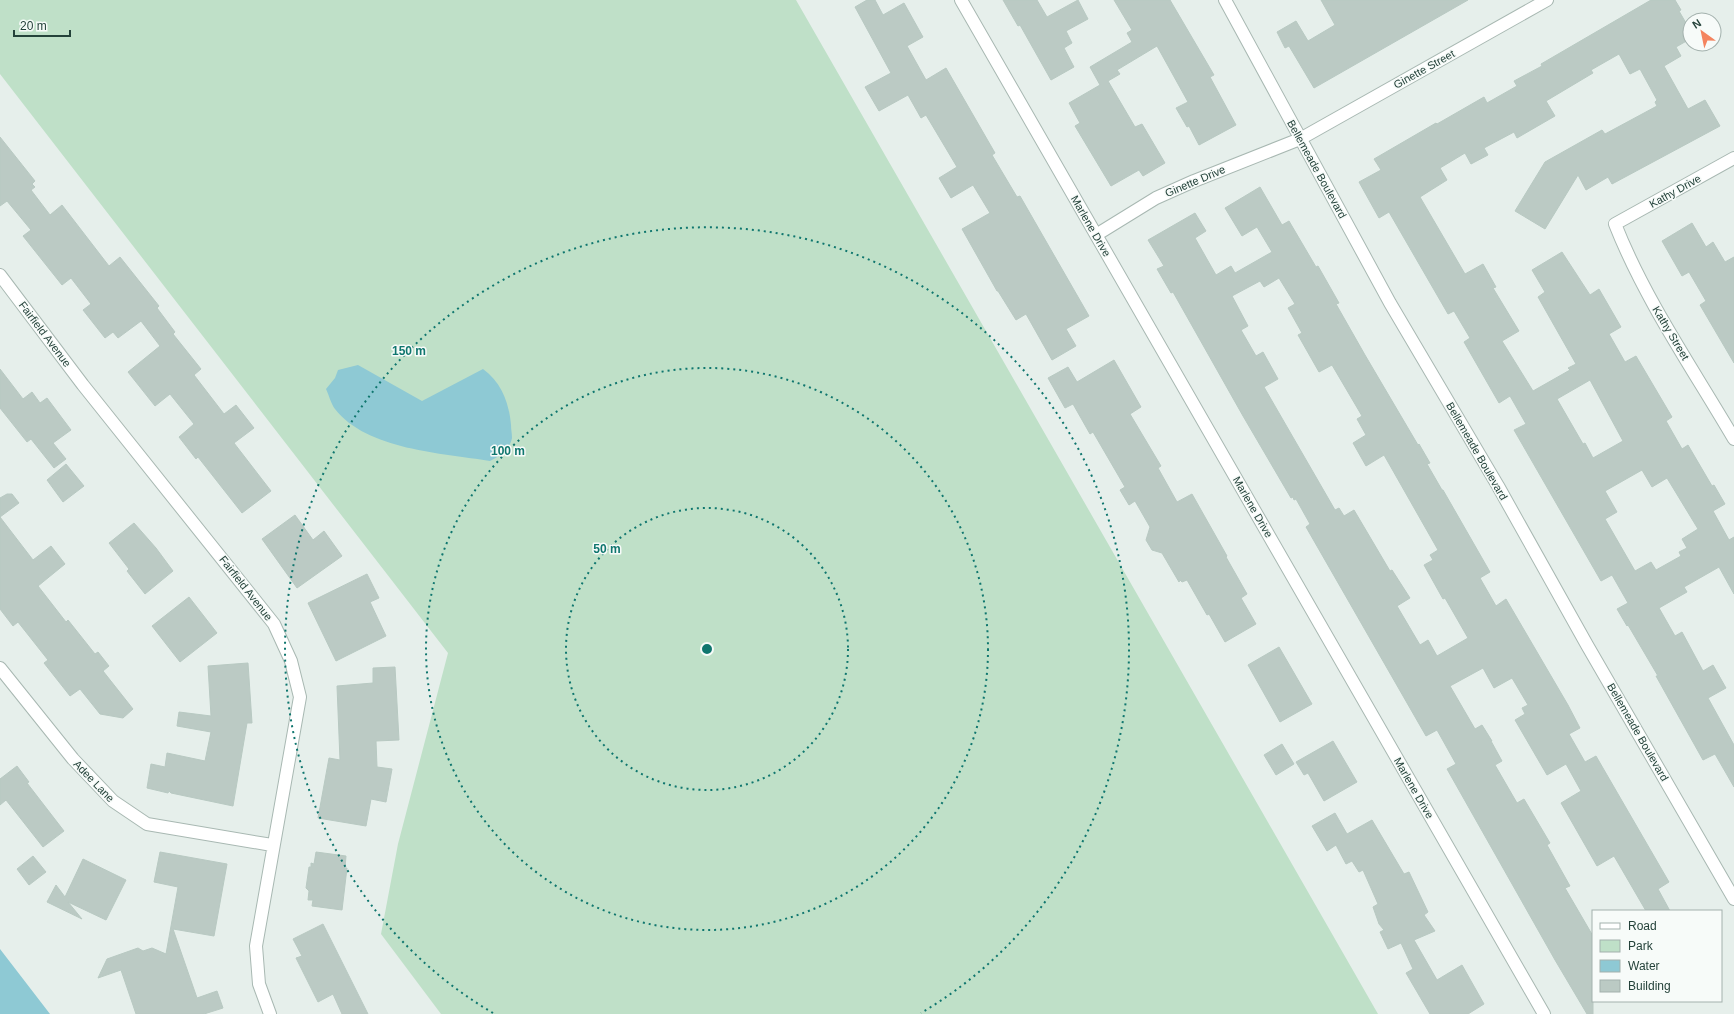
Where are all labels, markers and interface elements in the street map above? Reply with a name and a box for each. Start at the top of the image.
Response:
scale bar [14,12,70,38]
north arrow [1682,12,1722,52]
text: N [1690,16,1703,31]
text: 20 m [20,19,47,33]
street label: Ginette Street [1391,47,1457,91]
street label: Bellemeade Boulevard [1285,118,1349,220]
street label: Ginette Drive [1163,163,1227,199]
street label: Kathy Drive [1647,172,1703,210]
street label: Marlene Drive [1069,193,1113,259]
street label: Fairfield Avenue [17,299,73,369]
street label: Kathy Street [1650,304,1692,362]
text: 150 m [392,344,426,358]
street label: Bellemeade Boulevard [1444,400,1510,502]
text: 100 m [491,444,525,458]
street label: Marlene Drive [1231,474,1275,540]
text: 50 m [593,542,621,556]
street label: Fairfield Avenue [217,553,275,623]
centre of rings [700,642,714,656]
street label: Bellemeade Boulevard [1605,681,1671,783]
street label: Marlene Drive [1392,755,1436,821]
street label: Adee Lane [71,758,117,804]
legend [1592,910,1722,1002]
text: Road [1628,919,1657,933]
text: Park [1628,939,1654,953]
text: Water [1628,959,1660,973]
text: Building [1628,979,1671,993]

